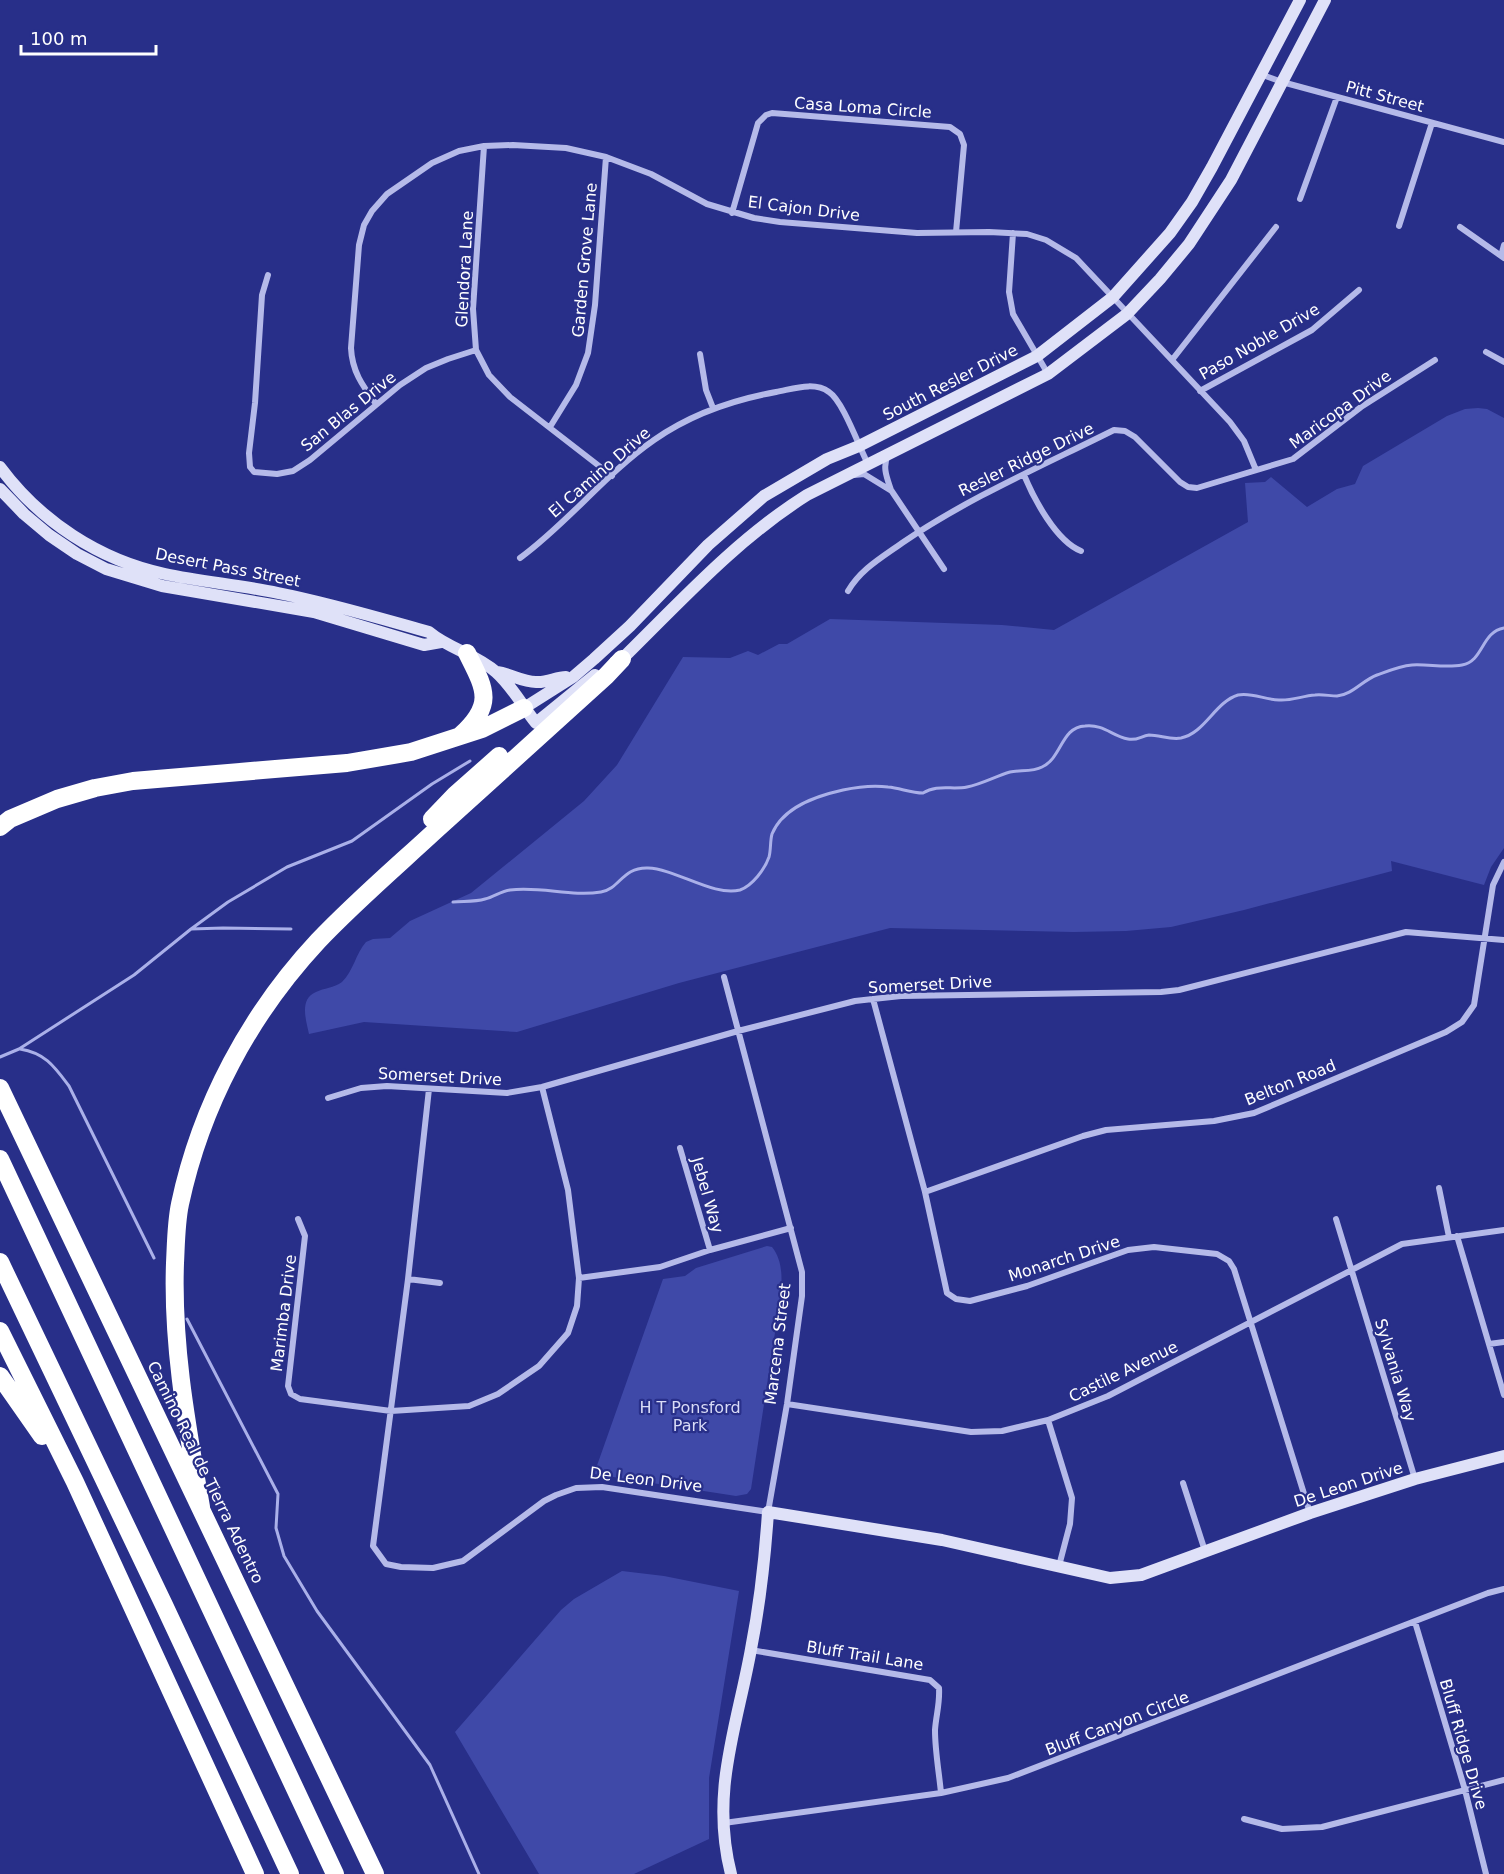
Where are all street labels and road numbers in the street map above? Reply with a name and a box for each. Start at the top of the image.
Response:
street label: Pitt Street [1344,77,1426,116]
street label: Casa Loma Circle [793,93,932,122]
street label: Garden Grove Lane [568,182,601,338]
street label: El Cajon Drive [747,192,861,225]
street label: Glendora Lane [452,210,477,328]
street label: Paso Noble Drive [1196,299,1323,384]
street label: South Resler Drive [880,340,1021,425]
street label: Maricopa Drive [1286,366,1395,453]
street label: San Blas Drive [297,367,400,455]
street label: Resler Ridge Drive [956,418,1097,500]
street label: El Camino Drive [545,423,654,522]
street label: Desert Pass Street [154,544,302,591]
street label: Somerset Drive [868,972,993,997]
street label: Belton Road [1242,1056,1339,1109]
street label: Somerset Drive [377,1064,502,1089]
street label: Jebel Way [687,1154,727,1235]
street label: Monarch Drive [1006,1231,1122,1286]
street label: Marimba Drive [267,1253,300,1373]
street label: Marcena Street [761,1282,794,1406]
street label: Sylvania Way [1371,1316,1420,1424]
street label: Castile Avenue [1066,1337,1181,1406]
street label: Camino Real de Tierra Adentro [143,1358,268,1587]
street label: De Leon Drive [1291,1458,1405,1511]
street label: De Leon Drive [589,1463,703,1496]
street label: Bluff Trail Lane [805,1637,925,1674]
street label: Bluff Ridge Drive [1436,1677,1491,1812]
street label: Bluff Canyon Circle [1043,1687,1192,1760]

